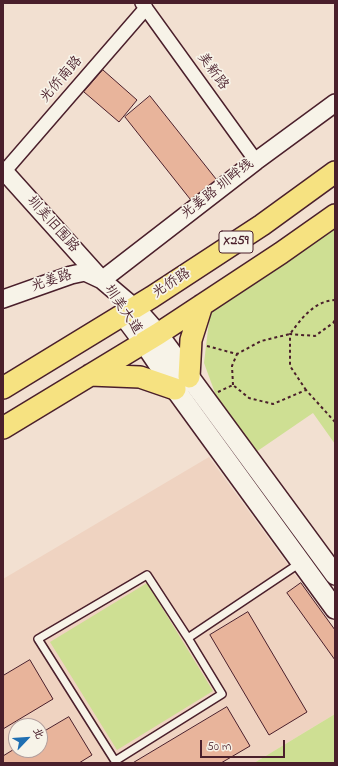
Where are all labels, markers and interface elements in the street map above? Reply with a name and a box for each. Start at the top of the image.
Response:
street label: 美新路 [193,50,231,94]
street label: 光侨南路 [37,53,87,107]
street label: 光姜路 圳畔线 [178,156,258,224]
street label: 圳美旧围路 [22,193,82,257]
road number: X259 [219,231,253,253]
street label: 光侨路 [150,266,194,302]
street label: 光姜路 [29,268,75,296]
street label: 圳美大道 [99,282,145,338]
north arrow [8,718,48,758]
text: 北 [28,725,48,742]
scale bar [202,732,287,758]
text: 50 m [207,738,231,756]

